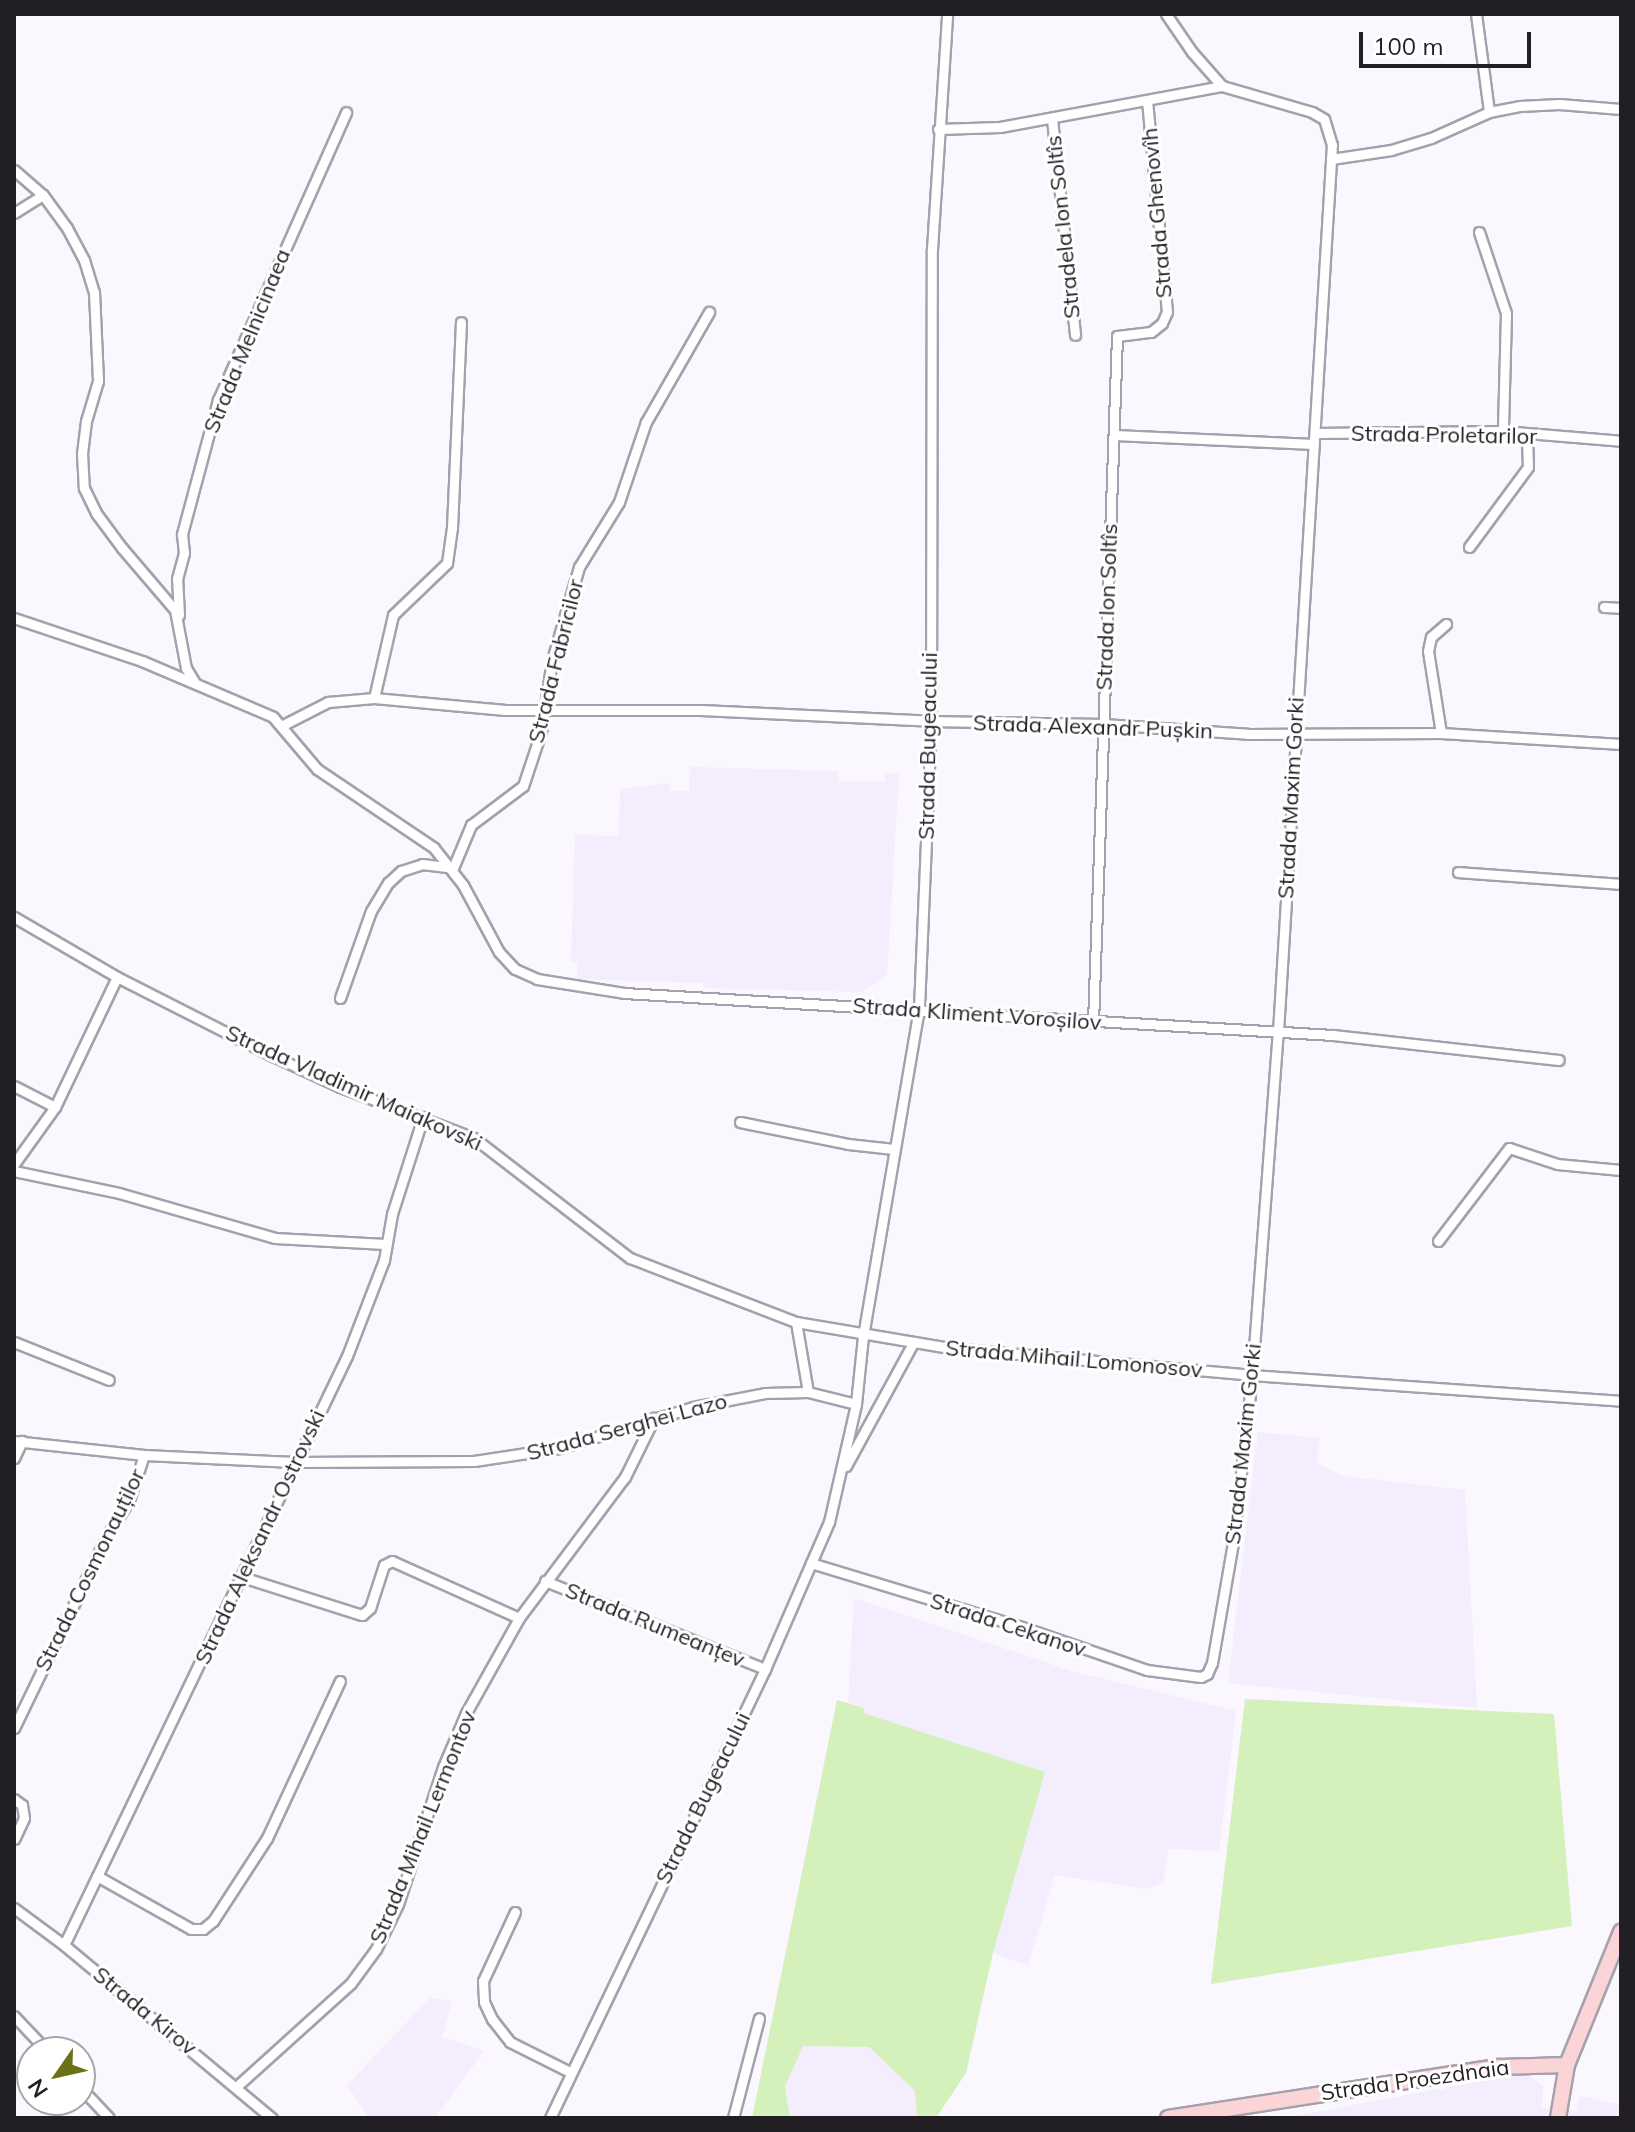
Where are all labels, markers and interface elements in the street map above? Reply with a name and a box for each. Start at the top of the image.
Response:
scale bar [1363,16,1535,66]
text: 100 m [1373,31,1444,61]
street label: Strada Ghenovîh [1136,127,1178,299]
street label: Stradela Ion Soltîs [1040,134,1086,320]
street label: Strada Melnicinaea [198,245,296,437]
street label: Strada Proletarilor [1351,420,1537,450]
street label: Strada Ion Soltîs [1091,523,1123,691]
street label: Strada Fabricilor [523,576,589,746]
street label: Strada Bugeacului [913,652,943,840]
street label: Strada Maxim Gorki [1273,696,1309,900]
street label: Strada Alexandr Pușkin [973,710,1213,744]
street label: Strada Kliment Voroșilov [852,992,1102,1036]
street label: Strada Vladimir Maiakovski [222,1019,486,1157]
street label: Strada Mihail Lomonosov [944,1335,1204,1383]
street label: Strada Maxim Gorki [1219,1342,1267,1546]
street label: Strada Serghei Lazo [524,1388,730,1466]
street label: Strada Aleksandr Ostrovski [189,1406,331,1668]
street label: Strada Cosmonauților [30,1465,150,1675]
street label: Strada Rumeanțev [562,1577,748,1673]
street label: Strada Cekanov [927,1587,1089,1663]
street label: Strada Mihail Lermontov [364,1706,482,1948]
street label: Strada Bugeacului [650,1708,756,1888]
street label: Strada Kirov [88,1961,202,2061]
north arrow [16,2036,96,2116]
street label: Strada Proezdnaia [1319,2054,1511,2106]
text: N [22,2074,54,2103]

